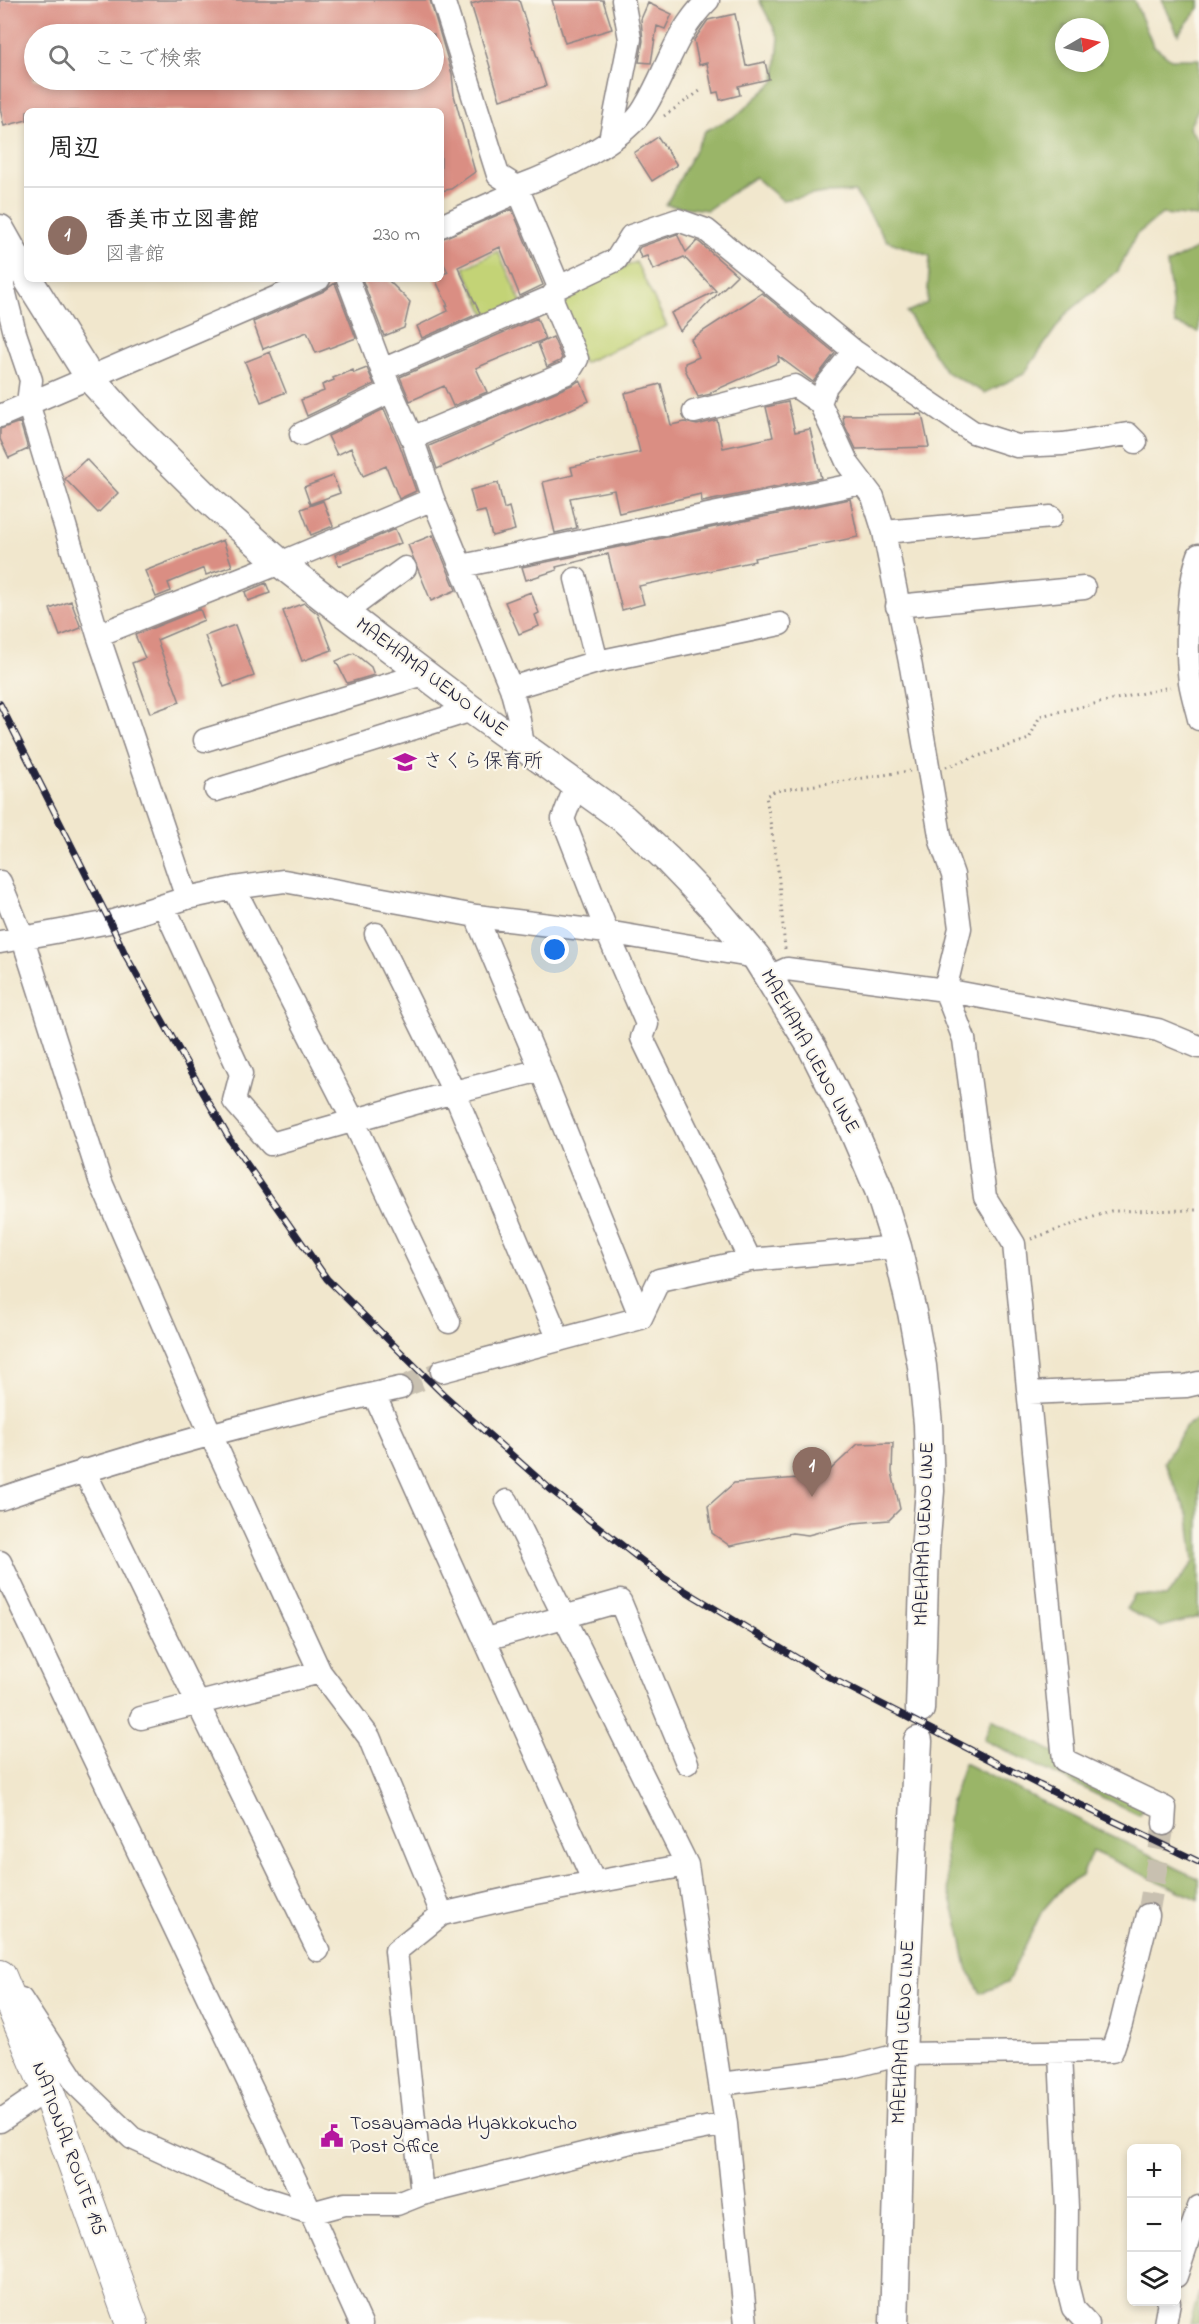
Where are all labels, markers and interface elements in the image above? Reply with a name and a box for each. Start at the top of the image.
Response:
north arrow [1055,18,1109,72]
search box [24,24,444,90]
icon: search [45,41,78,74]
text: ここで検索 [93,44,203,76]
text: 周辺 [48,131,100,169]
text: 香美市立図書館 [105,205,259,237]
text: 1 [64,221,71,250]
text: 230 m [373,221,420,250]
text: 図書館 [105,241,165,270]
street label: MAEHAMA UENO LINE [349,611,513,745]
place label: さくら保育所 [423,748,543,777]
school or university icon: さくら保育所 [392,749,418,775]
your location [540,935,569,964]
street label: MAEHAMA UENO LINE [752,964,866,1140]
street label: MAEHAMA UENO LINE [907,1441,943,1627]
pin: 1 [792,1448,832,1497]
street label: MAEHAMA UENO LINE [885,1939,923,2125]
street label: NATIONAL ROUTE 195 [23,2058,113,2240]
place label: Tosayamada Hyakkokucho Post Office [350,2110,577,2162]
public building icon: Tosayamada Hyakkokucho Post Office [319,2123,345,2149]
map controls [1127,2144,1181,2306]
button: + [1127,2144,1181,2198]
button: − [1127,2198,1181,2252]
button: layers [1127,2252,1181,2306]

